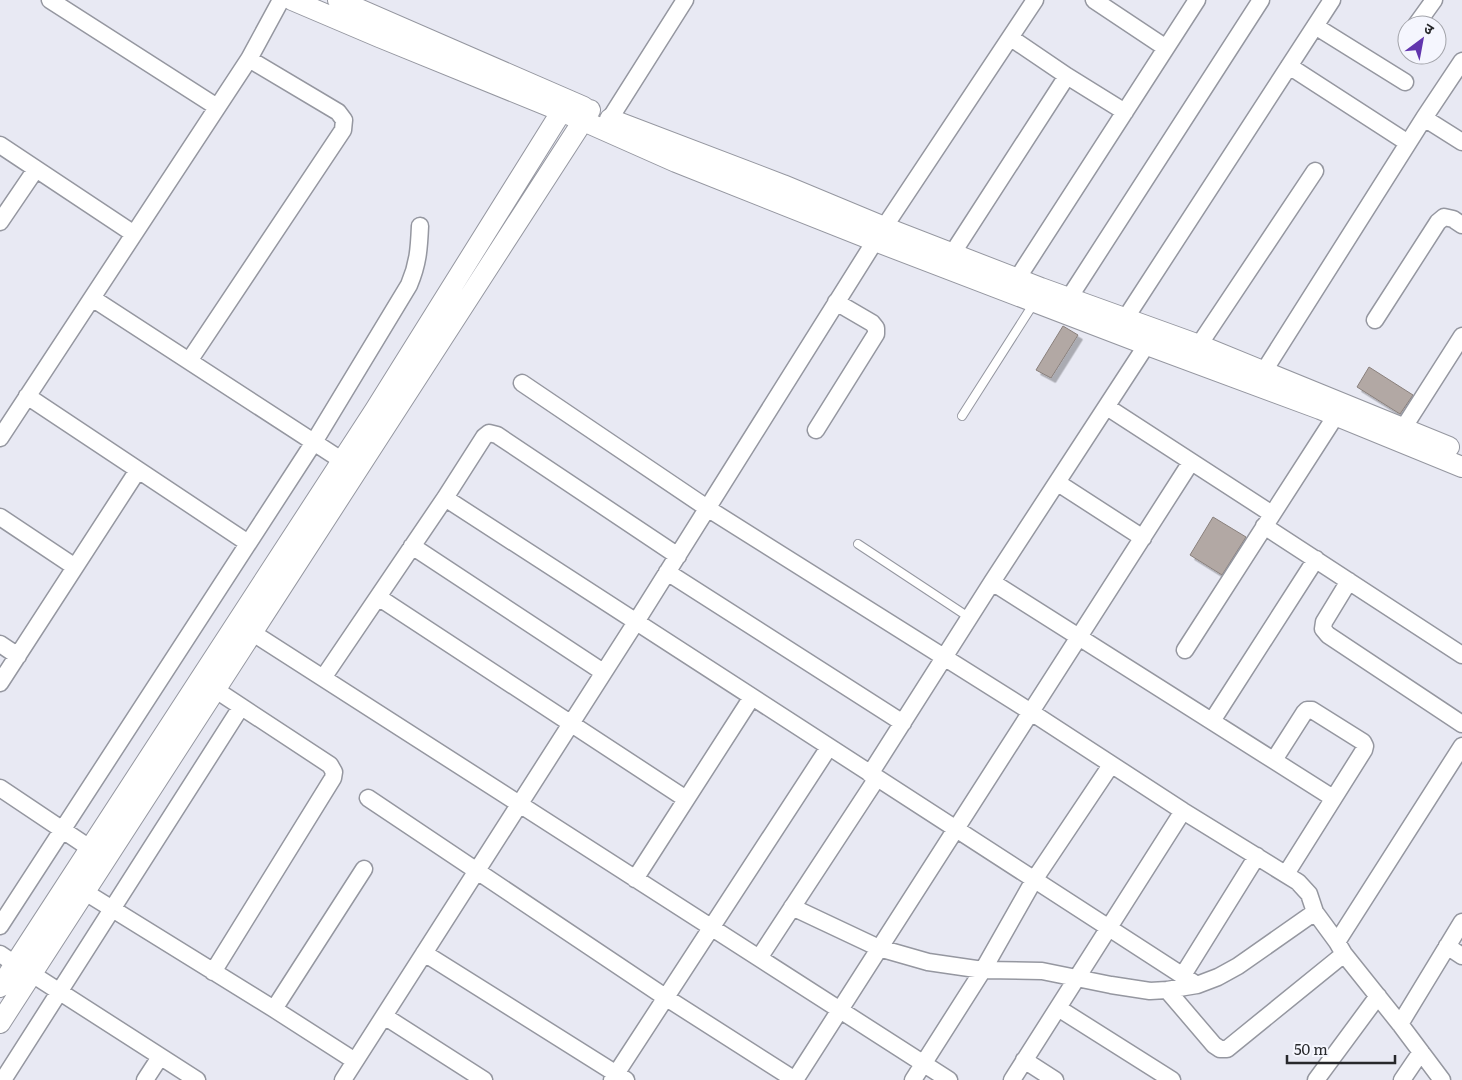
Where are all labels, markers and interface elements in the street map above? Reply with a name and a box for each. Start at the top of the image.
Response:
north arrow [1397,15,1447,65]
text: उ [1421,17,1439,39]
scale bar [1287,1032,1394,1064]
text: 50 m [1294,1037,1328,1060]

